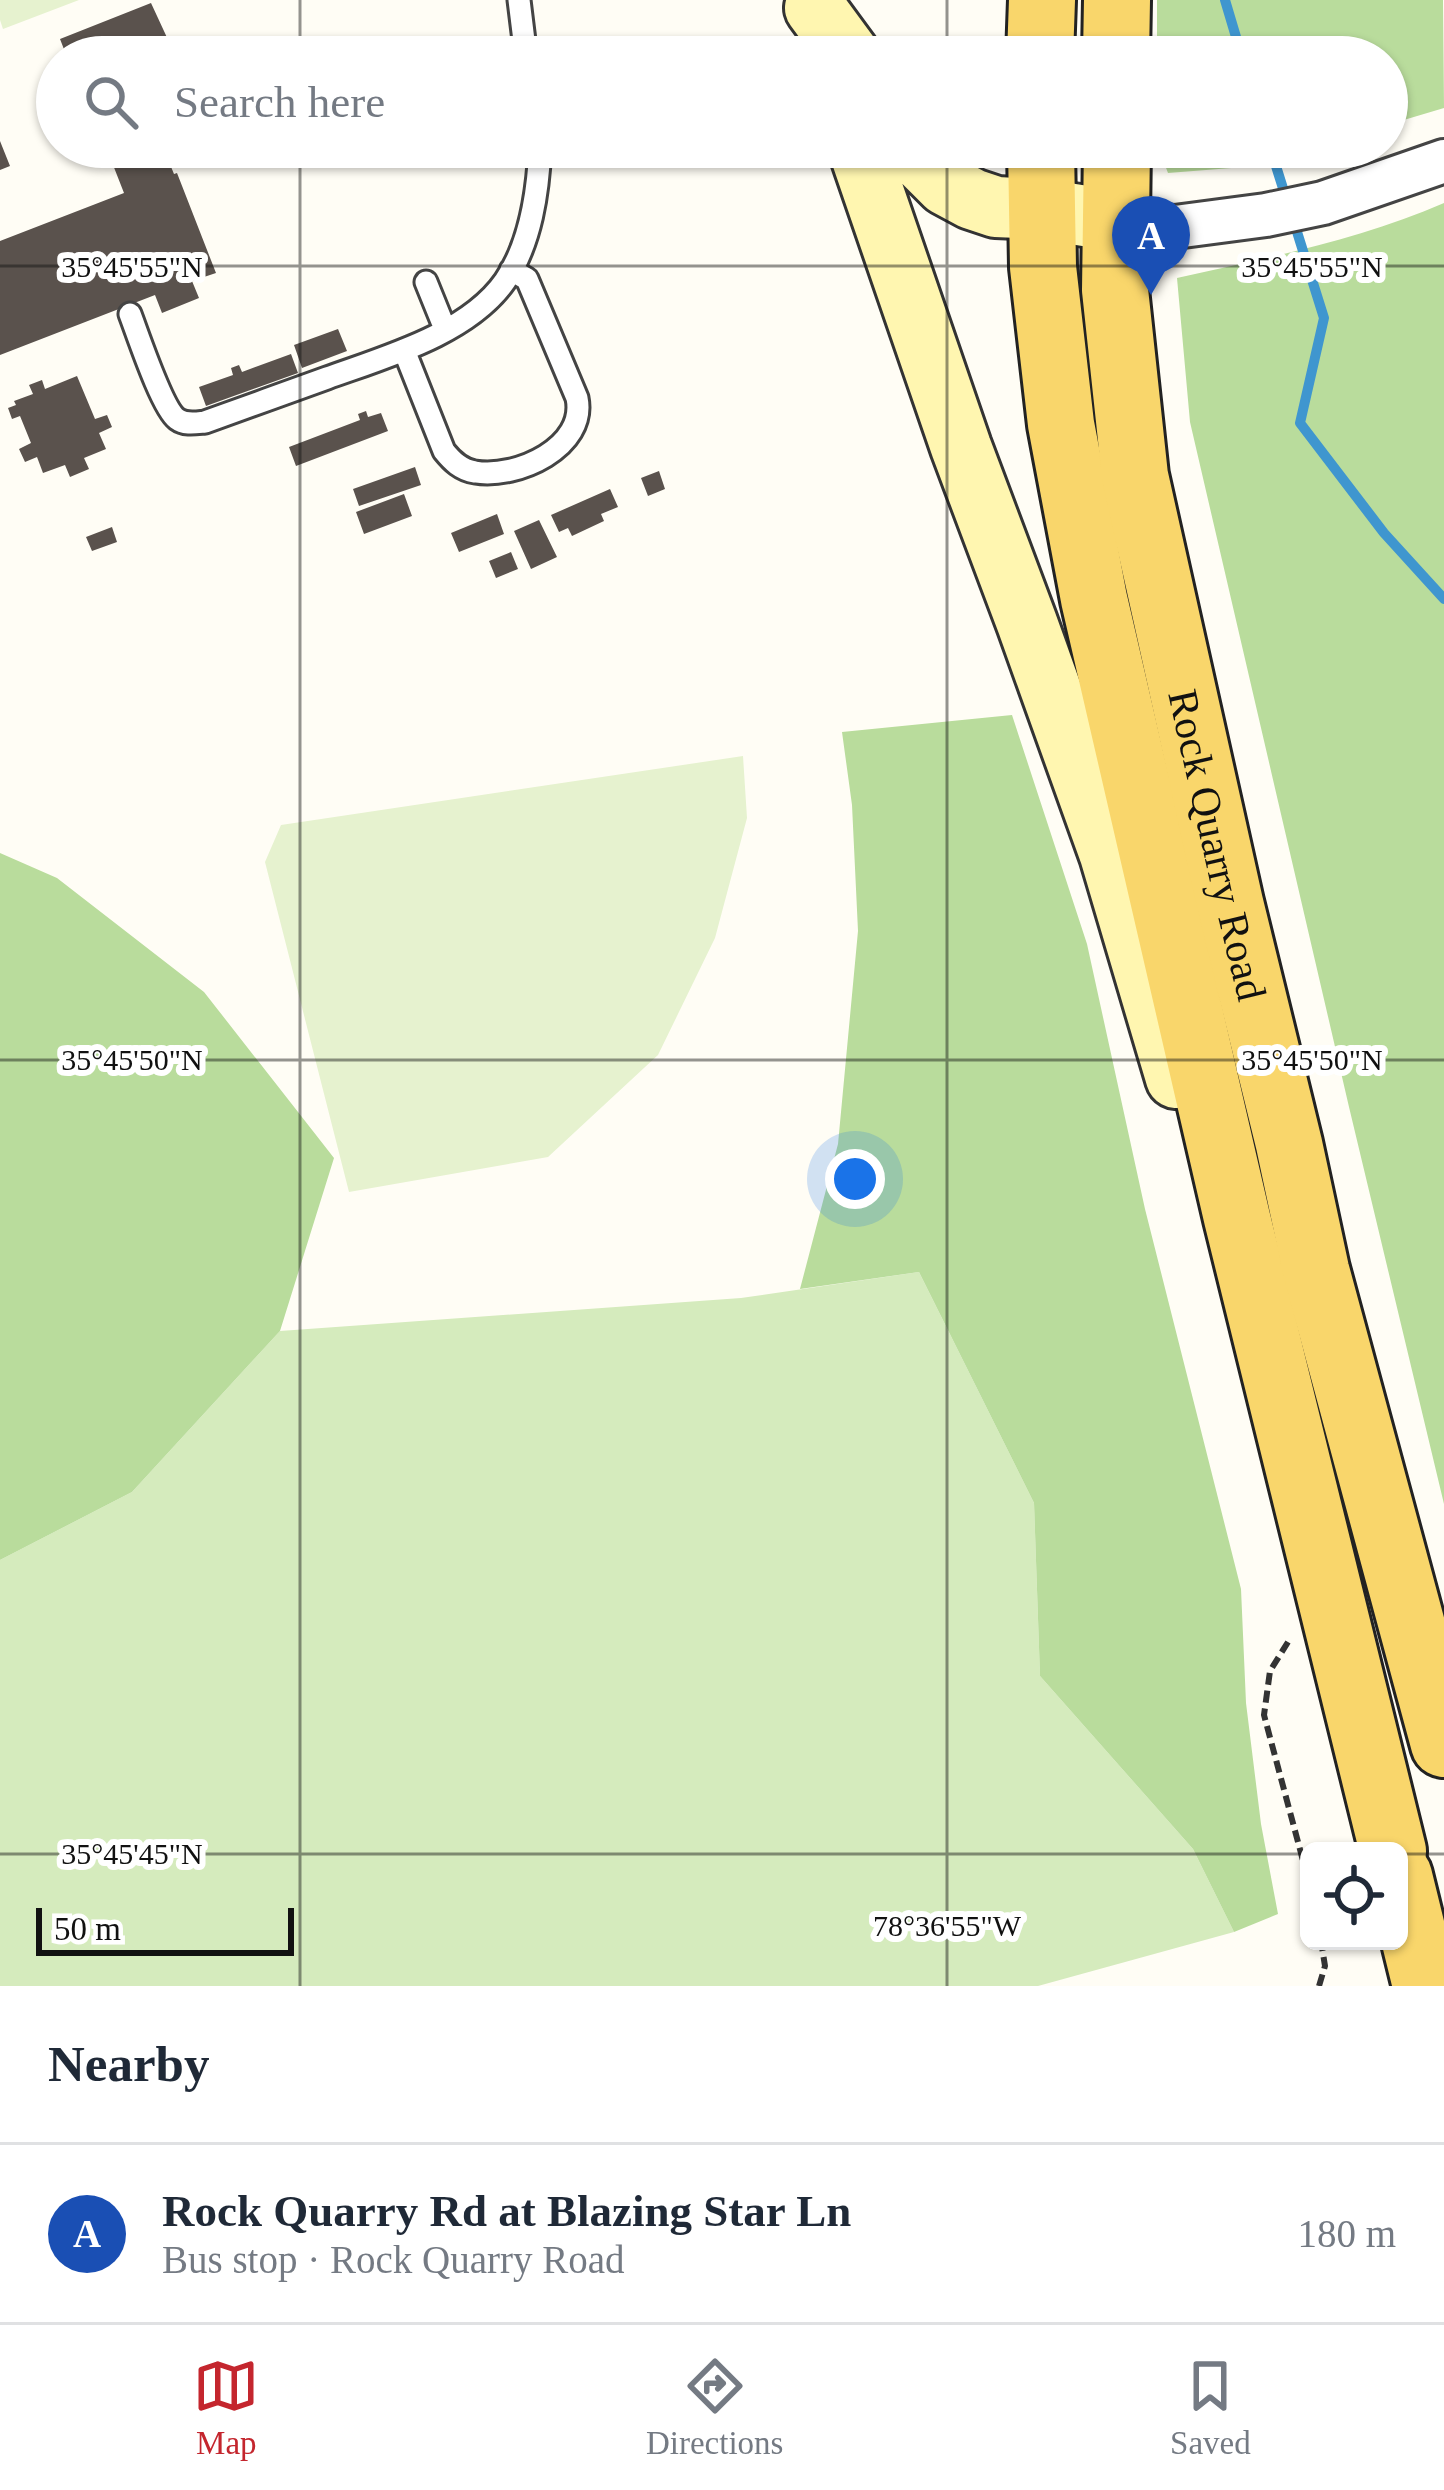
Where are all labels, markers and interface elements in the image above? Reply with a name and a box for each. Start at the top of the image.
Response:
search box [36,36,1408,168]
icon: search [78,69,144,135]
text: Search here [174,77,385,127]
pin: A [1112,196,1190,295]
text: 35°45'55"N [61,250,203,283]
text: 35°45'55"N [1241,250,1383,283]
street label: Rock Quarry Road [1159,685,1275,1005]
text: 35°45'50"N [61,1043,203,1076]
text: 35°45'50"N [1241,1043,1383,1076]
your location [825,1149,885,1209]
text: 35°45'45"N [61,1837,203,1870]
map controls [1300,1842,1408,1950]
button: locate [1300,1842,1408,1950]
scale bar [36,1902,294,1955]
text: 78°36'55"W [873,1909,1022,1942]
text: 50 m [54,1911,121,1947]
text: Nearby [48,2036,209,2092]
text: Rock Quarry Rd at Blazing Star Ln [162,2186,851,2236]
text: A [73,2212,101,2255]
text: 180 m [1297,2212,1396,2255]
text: Bus stop · Rock Quarry Road [162,2238,625,2281]
tab: Map [193,2353,259,2462]
tab: Directions [646,2353,783,2462]
tab: Saved [1170,2353,1251,2462]

